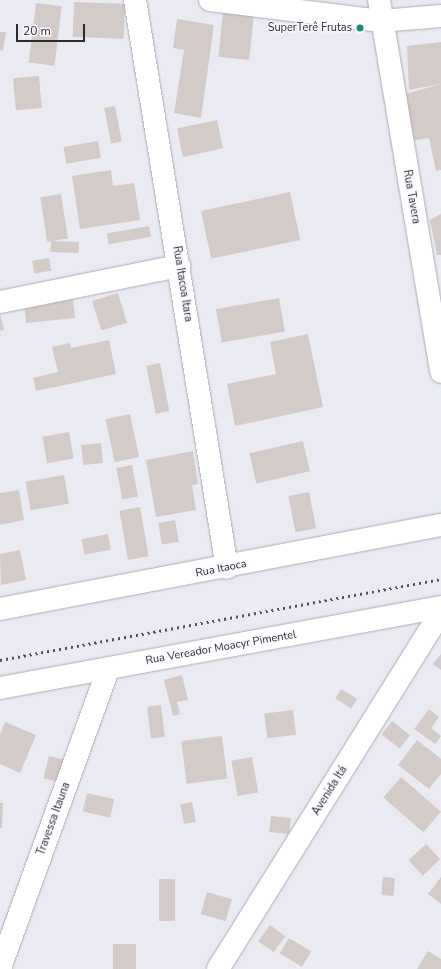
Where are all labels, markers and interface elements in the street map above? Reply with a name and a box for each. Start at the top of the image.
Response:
scale bar [18,16,87,42]
place label: SuperTerê Frutas [268,21,352,35]
text: 20 m [23,23,51,39]
marker: SuperTerê Frutas [355,23,365,33]
street label: Rua Tavera [400,169,422,225]
street label: Rua Itacoa Itara [169,245,195,323]
street label: Rua Itaoca [194,558,248,580]
street label: Rua Vereador Moacyr Pimentel [145,628,297,668]
street label: Avenida Itá [310,764,350,818]
street label: Travessa Itauna [35,781,73,857]

